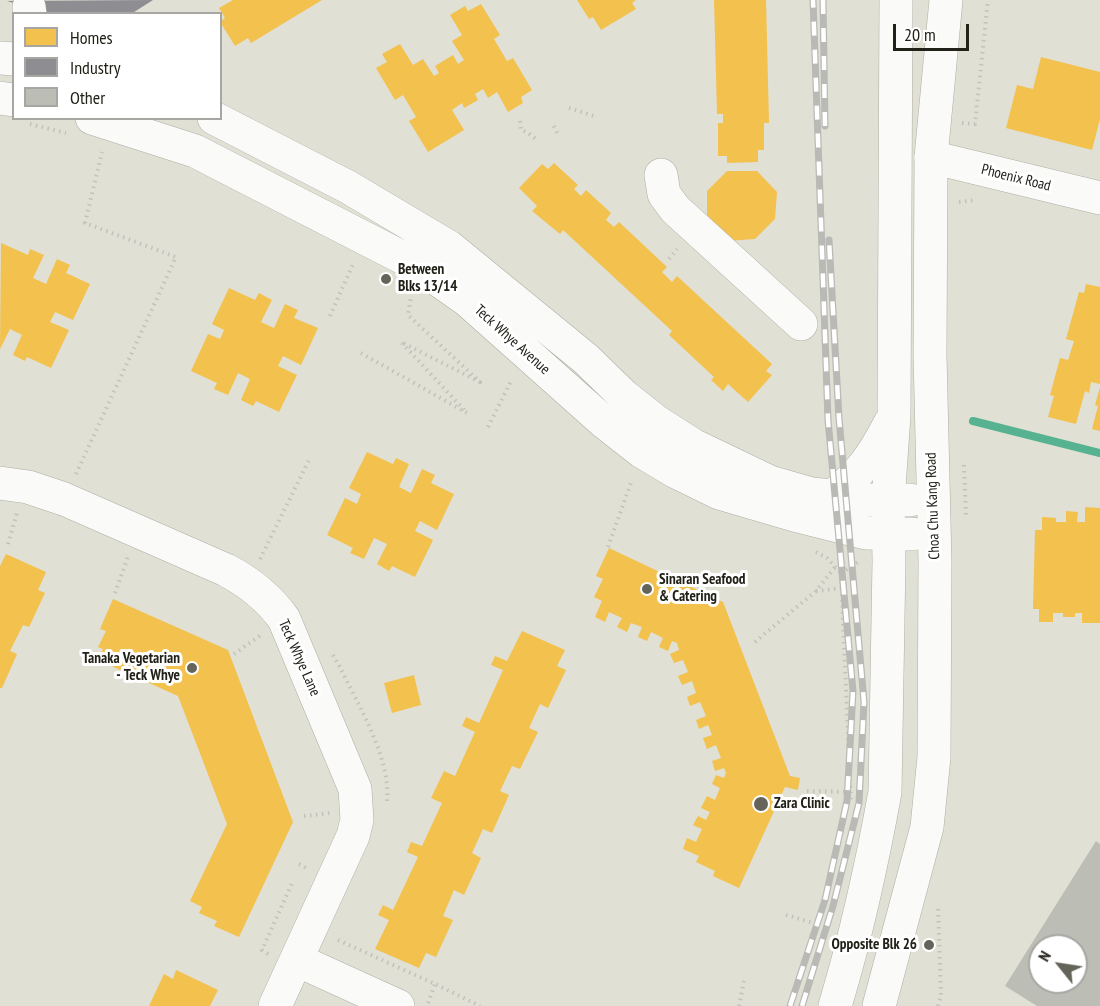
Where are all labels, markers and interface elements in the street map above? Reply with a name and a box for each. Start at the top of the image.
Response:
legend [12,12,222,120]
scale bar [896,12,972,50]
text: 20 m [904,23,936,46]
text: Homes [70,26,113,49]
text: Industry [70,56,120,79]
text: Other [70,86,105,109]
street label: Phoenix Road [979,161,1053,195]
place label: Between Blks 13/14 [398,261,457,296]
marker: Between Blks 13/14 [379,272,393,286]
street label: Teck Whye Avenue [471,301,553,379]
street label: Choa Chu Kang Road [922,452,944,560]
place label: Sinaran Seafood & Catering [659,571,746,606]
marker: Sinaran Seafood & Catering [640,582,654,596]
street label: Teck Whye Lane [274,617,324,699]
place label: Tanaka Vegetarian - Teck Whye [82,650,180,685]
marker: Tanaka Vegetarian - Teck Whye [185,661,199,675]
marker: Zara Clinic [752,795,770,813]
place label: Zara Clinic [774,795,830,813]
north arrow [1028,934,1088,994]
place label: Opposite Blk 26 [832,936,917,954]
marker: Opposite Blk 26 [922,938,936,952]
text: N [1033,947,1055,965]

